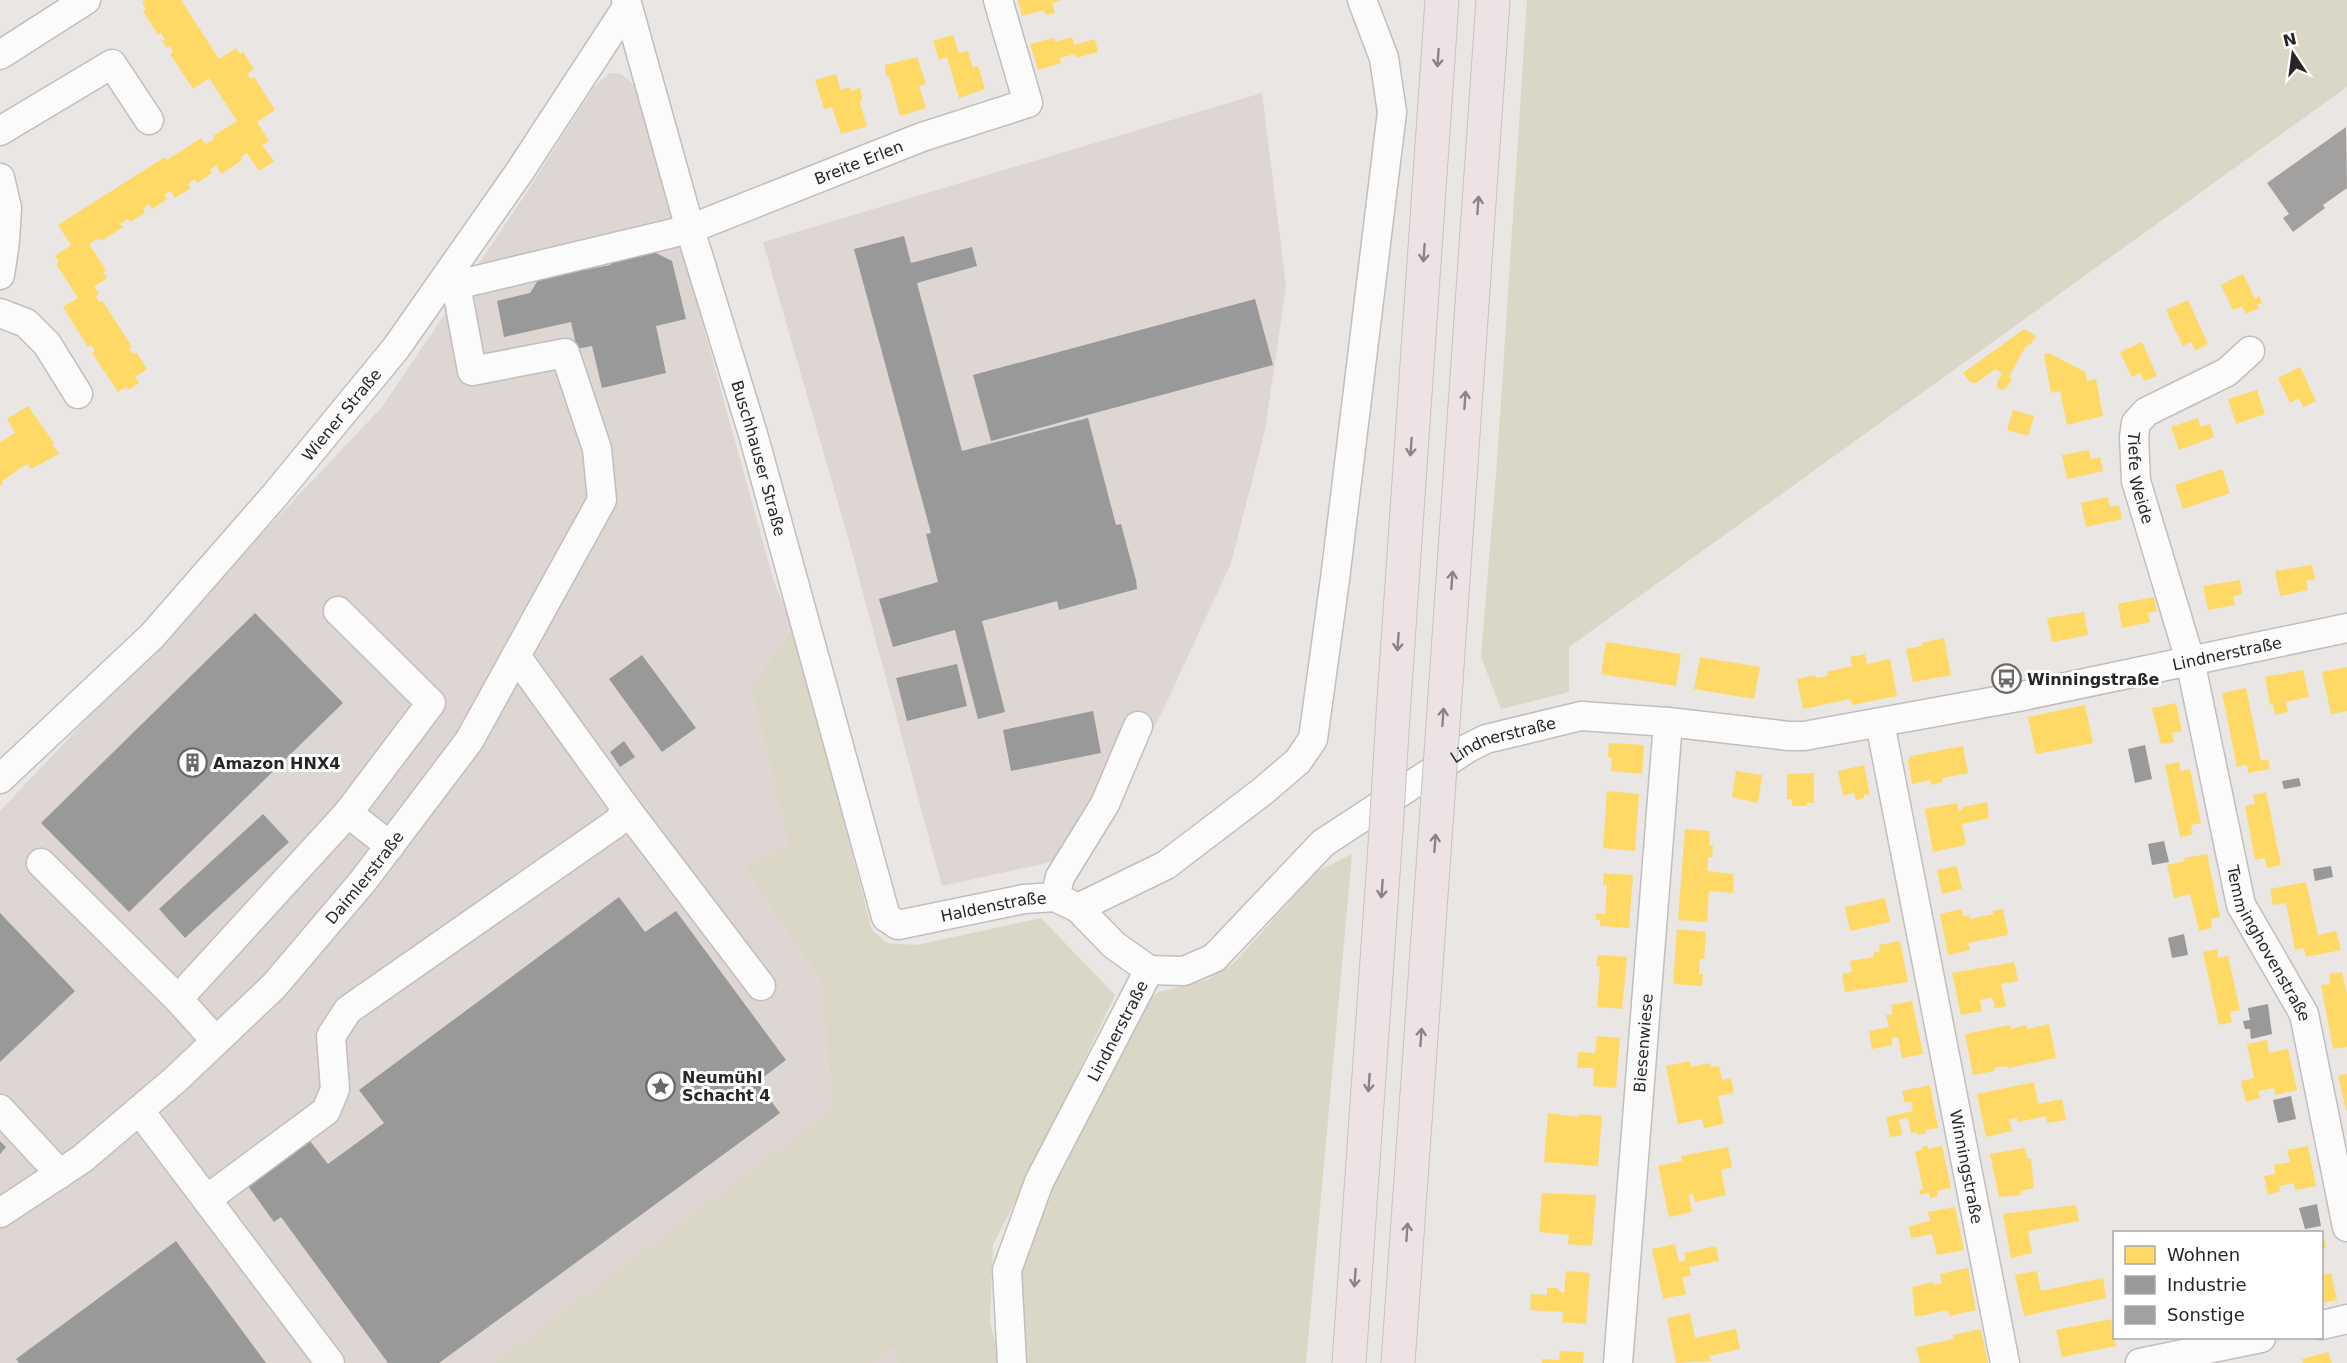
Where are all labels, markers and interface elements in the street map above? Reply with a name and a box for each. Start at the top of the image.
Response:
north arrow [2263,24,2323,84]
text: N [2281,29,2298,51]
one-way arrow [1432,48,1443,68]
street label: Breite Erlen [811,136,906,188]
one-way arrow [1473,196,1484,216]
one-way arrow [1419,242,1430,262]
street label: Wiener Straße [298,364,385,465]
street label: Buschhauser Straße [728,378,790,538]
one-way arrow [1460,390,1471,410]
street label: Tiefe Weide [2124,430,2158,526]
one-way arrow [1406,437,1417,457]
one-way arrow [1447,571,1458,591]
one-way arrow [1392,632,1403,652]
street label: Lindnerstraße [2171,632,2283,674]
bus stop icon: Winningstraße [1990,663,2022,695]
place label: Winningstraße [2027,670,2160,689]
one-way arrow [1438,708,1449,728]
street label: Lindnerstraße [1446,713,1558,767]
building icon: Amazon HNX4 [176,747,208,779]
place label: Amazon HNX4 [213,754,340,773]
street label: Daimlerstraße [321,827,407,928]
one-way arrow [1430,833,1441,853]
street label: Temminghovenstraße [2223,863,2315,1023]
one-way arrow [1376,878,1387,898]
street label: Haldenstraße [939,888,1047,925]
street label: Lindnerstraße [1083,977,1151,1085]
street label: Biesenwiese [1630,993,1656,1093]
one-way arrow [1415,1028,1426,1048]
place label: Neumühl Schacht 4 [682,1068,770,1105]
place icon: Neumühl Schacht 4 [645,1070,677,1102]
one-way arrow [1363,1073,1374,1093]
street label: Winningstraße [1946,1108,1987,1225]
one-way arrow [1402,1222,1413,1242]
legend [2113,1231,2323,1339]
text: Wohnen [2167,1244,2240,1265]
one-way arrow [1349,1268,1360,1287]
text: Industrie [2167,1274,2246,1295]
text: Sonstige [2167,1304,2245,1325]

